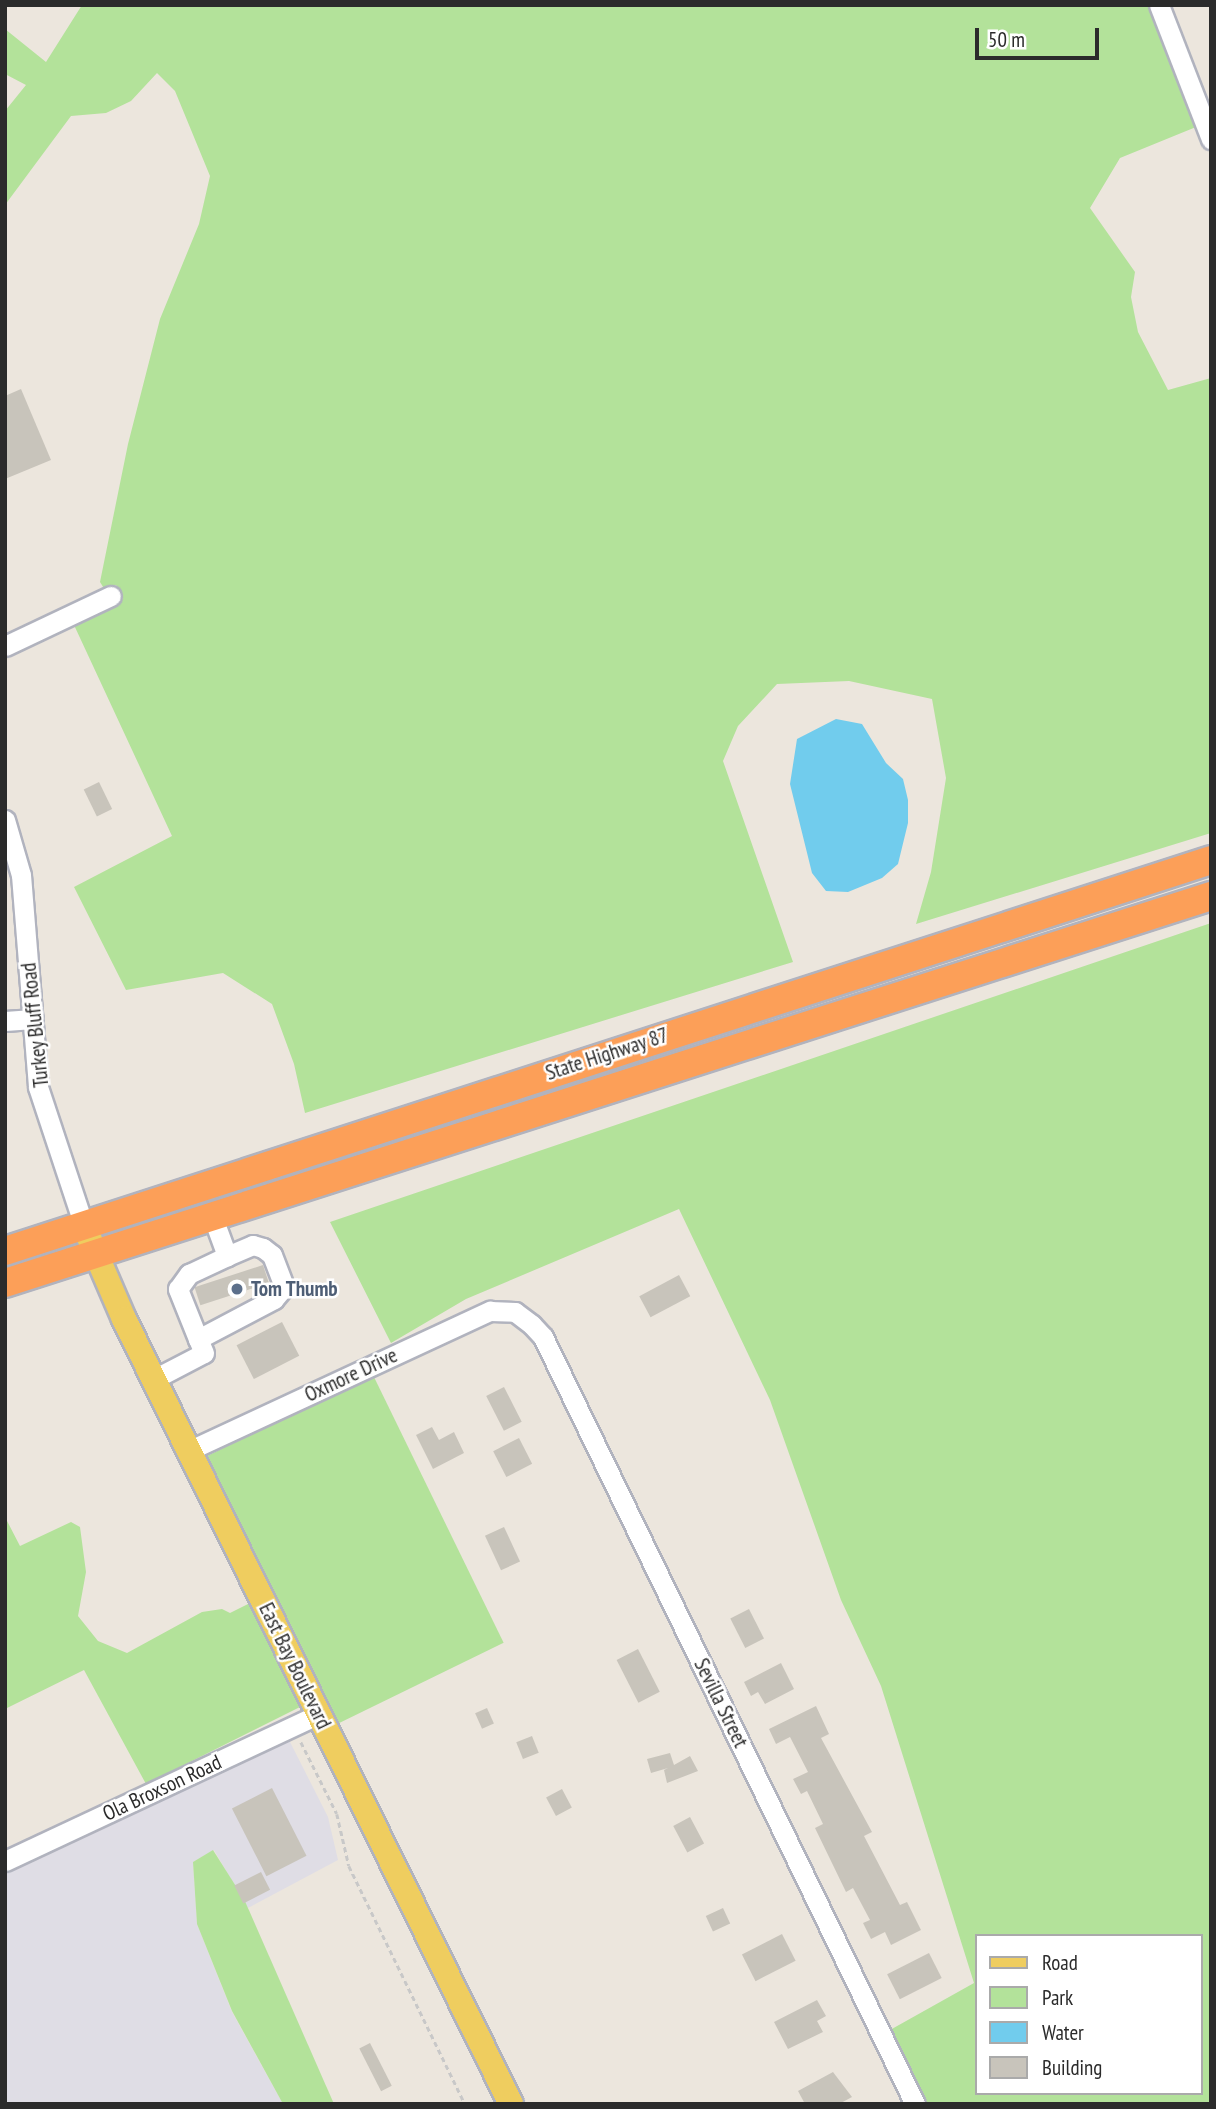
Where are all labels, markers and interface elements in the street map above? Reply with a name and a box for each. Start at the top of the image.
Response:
scale bar [978,14,1102,58]
text: 50 m [988,26,1025,53]
street label: Turkey Bluff Road [16,961,54,1089]
street label: State Highway 87 [542,1022,672,1086]
place label: Tom Thumb [251,1276,338,1302]
marker: Tom Thumb [229,1281,245,1297]
street label: Oxmore Drive [301,1343,401,1407]
street label: East Bay Boulevard [253,1598,337,1734]
street label: Sevilla Street [689,1654,753,1752]
street label: Ola Broxson Road [99,1750,225,1826]
legend [974,1934,1202,2095]
text: Road [1042,1949,1078,1976]
text: Park [1042,1984,1073,2011]
text: Water [1042,2019,1084,2046]
text: Building [1042,2054,1102,2081]

